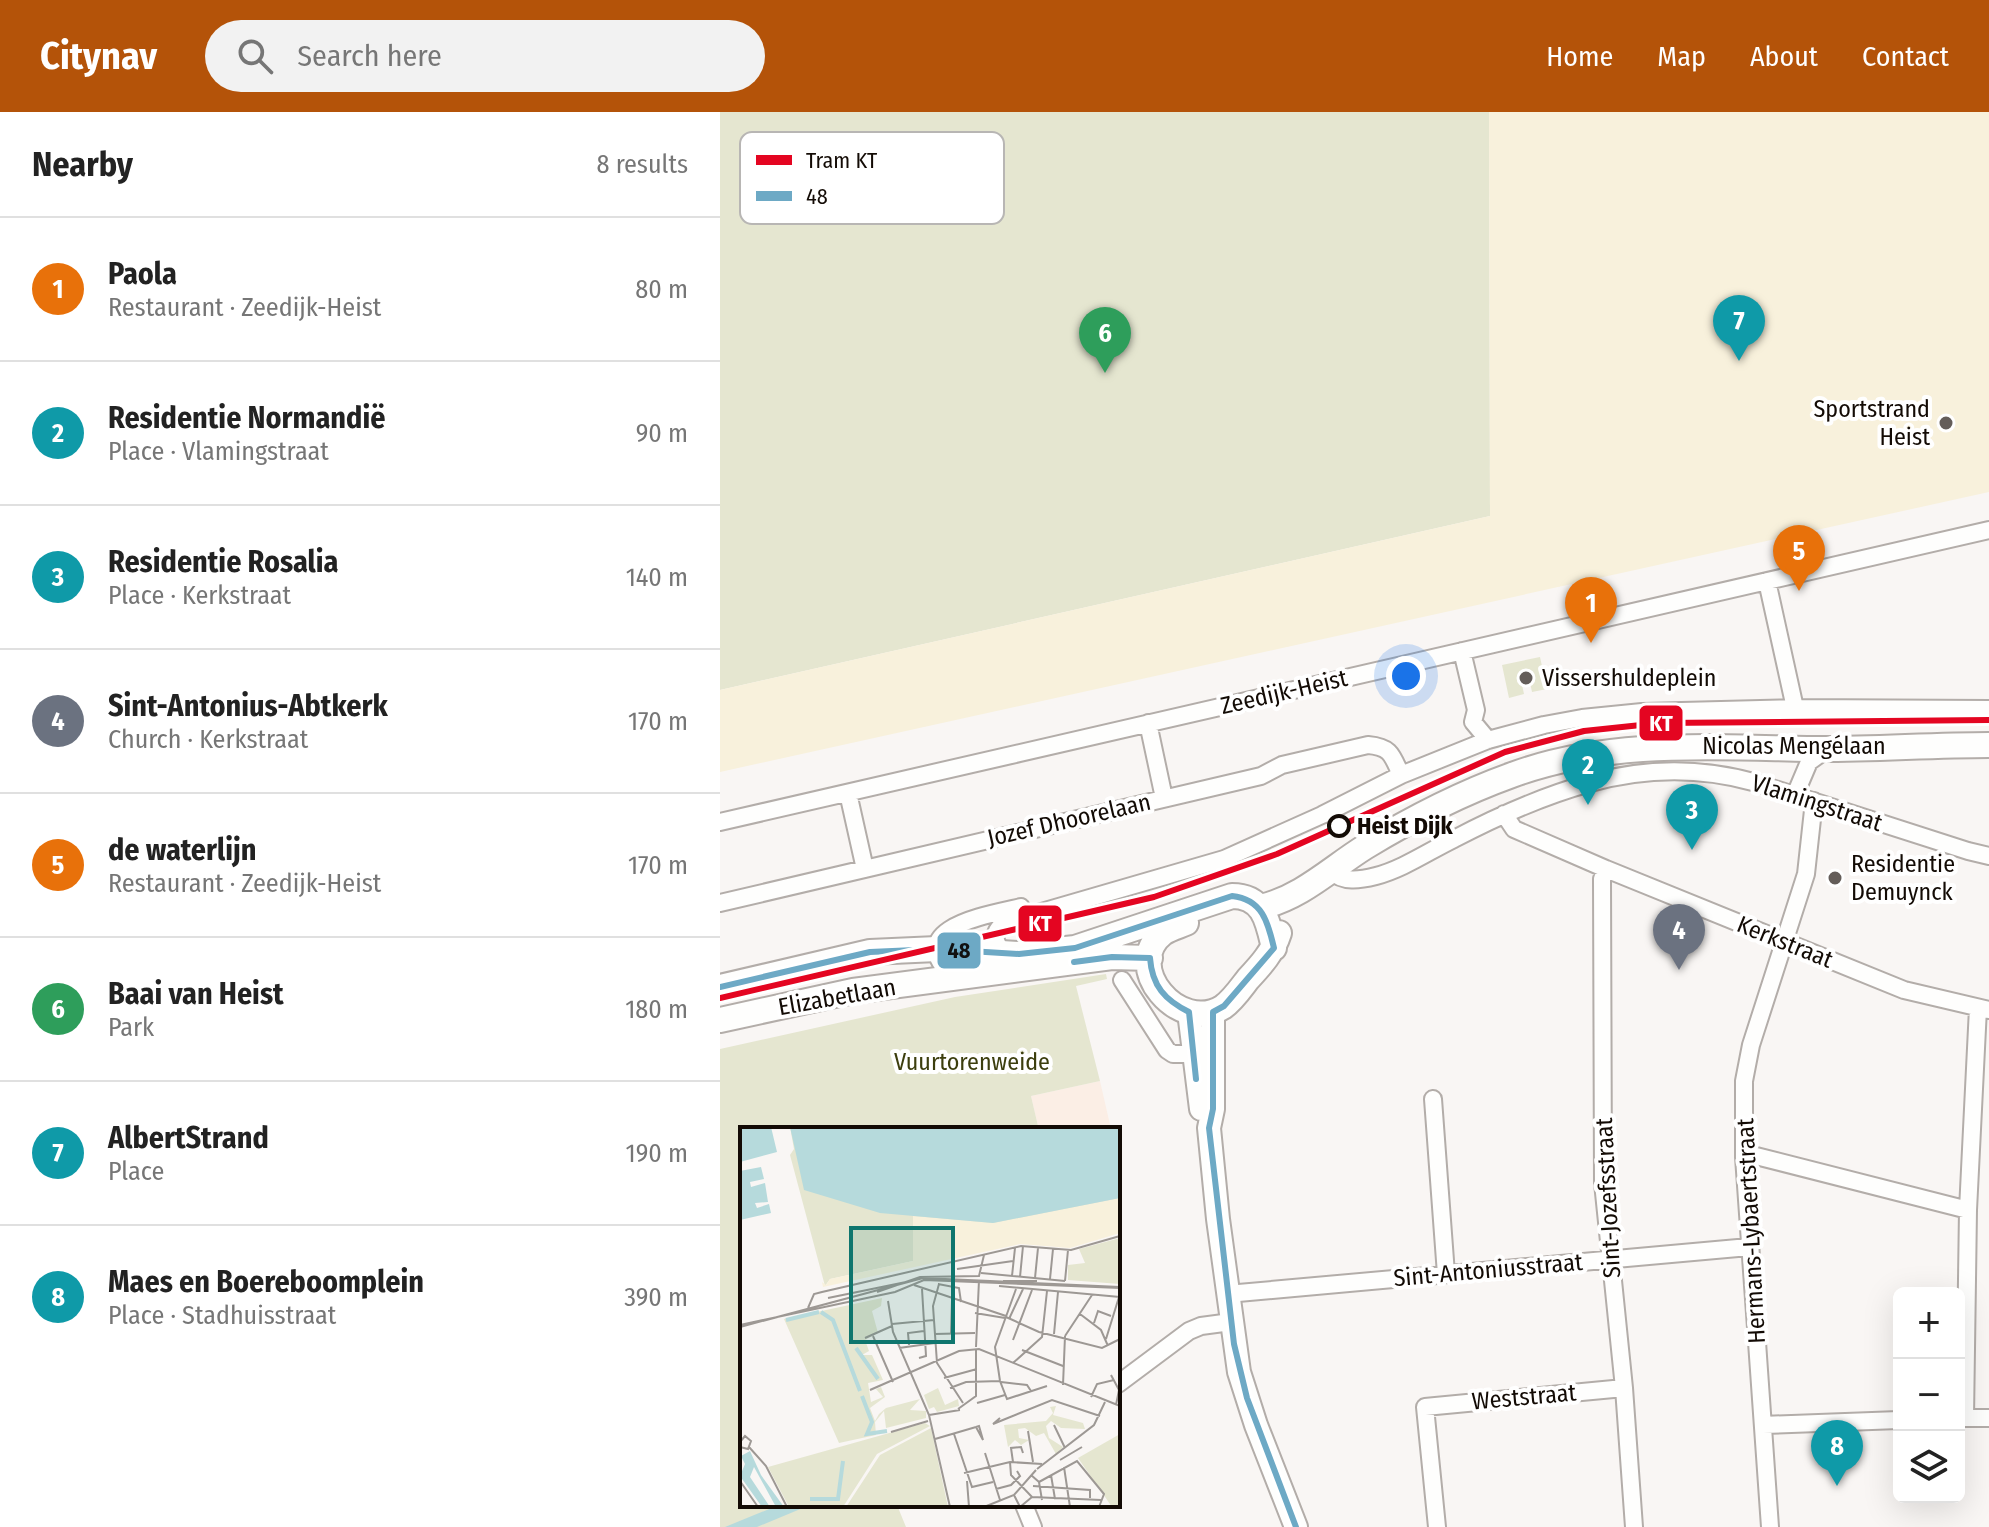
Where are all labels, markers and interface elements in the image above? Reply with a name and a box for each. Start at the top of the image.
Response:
search box [205,20,765,92]
text: Citynav [40,33,157,79]
icon: search [233,34,277,78]
text: Search here [297,38,442,74]
text: Home [1546,40,1613,73]
text: Map [1657,40,1706,73]
text: About [1750,40,1818,73]
text: Contact [1862,40,1949,73]
legend [740,132,1004,224]
text: Nearby [32,144,133,185]
text: Tram KT [806,147,878,174]
text: 8 results [597,149,688,180]
text: 48 [806,183,828,210]
text: Paola [108,256,177,292]
text: 1 [53,274,64,305]
text: 80 m [635,274,688,305]
text: Restaurant · Zeedijk-Heist [108,292,381,323]
pin: 7 [1713,295,1765,361]
pin: 6 [1079,307,1131,373]
place label: Sportstrand Heist [1813,395,1930,451]
text: Residentie Normandië [108,400,385,436]
marker: Sportstrand Heist [1937,414,1955,432]
text: 2 [52,418,64,449]
text: 90 m [636,418,688,449]
text: Place · Vlamingstraat [108,436,329,467]
pin: 5 [1773,525,1825,591]
text: Residentie Rosalia [108,544,339,580]
text: 3 [52,562,64,593]
text: 140 m [626,562,688,593]
pin: 1 [1565,577,1617,643]
text: Place · Kerkstraat [108,580,291,611]
your location [1386,656,1426,696]
street label: Zeedijk-Heist [1218,664,1350,720]
place label: Vissershuldeplein [1542,664,1716,692]
marker: Vissershuldeplein [1517,669,1535,687]
text: Sint-Antonius-Abtkerk [108,688,388,724]
line badge: KT [1638,704,1684,742]
text: 4 [51,706,65,737]
text: 170 m [628,706,688,737]
text: KT [1649,710,1673,737]
text: Church · Kerkstraat [108,724,308,755]
street label: Nicolas Mengélaan [1702,732,1886,760]
pin: 2 [1562,739,1614,805]
street label: Vlamingstraat [1748,769,1886,837]
pin: 3 [1666,784,1718,850]
street label: Jozef Dhoorelaan [985,788,1153,852]
place label: Heist Dijk [1357,812,1453,840]
marker: Heist Dijk [1328,815,1350,837]
text: de waterlijn [108,832,257,868]
text: 5 [52,850,64,881]
text: 170 m [628,850,688,881]
place label: Residentie Demuynck [1851,850,1955,906]
text: Restaurant · Zeedijk-Heist [108,868,381,899]
marker: Residentie Demuynck [1826,869,1844,887]
line badge: KT [1017,904,1063,943]
pin: 4 [1653,904,1705,970]
text: KT [1028,910,1052,937]
street label: Kerkstraat [1733,910,1837,974]
line badge: 48 [936,931,982,970]
text: 48 [948,937,971,964]
street label: Elizabetlaan [776,973,898,1021]
text: Baai van Heist [108,976,284,1012]
text: 6 [51,994,65,1025]
text: 180 m [625,994,688,1025]
text: Park [108,1012,154,1043]
park label: Vuurtorenweide [894,1048,1050,1076]
street label: Sint-Jozefsstraat [1590,1117,1626,1279]
street label: Hermans-Lybaertstraat [1731,1117,1771,1344]
text: AlbertStrand [108,1120,269,1156]
inset map [740,1127,1120,1507]
text: 7 [52,1138,64,1169]
text: 190 m [626,1138,688,1169]
text: Place [108,1156,164,1187]
street label: Sint-Antoniusstraat [1392,1248,1584,1292]
text: Maes en Boereboomplein [108,1264,424,1300]
text: 8 [51,1282,65,1313]
text: 390 m [624,1282,688,1313]
map controls [1893,1287,1965,1503]
button: + [1893,1287,1965,1359]
text: Place · Stadhuisstraat [108,1300,336,1331]
button: − [1893,1359,1965,1431]
street label: Weststraat [1471,1378,1578,1416]
pin: 8 [1811,1420,1863,1486]
button: layers [1893,1431,1965,1503]

